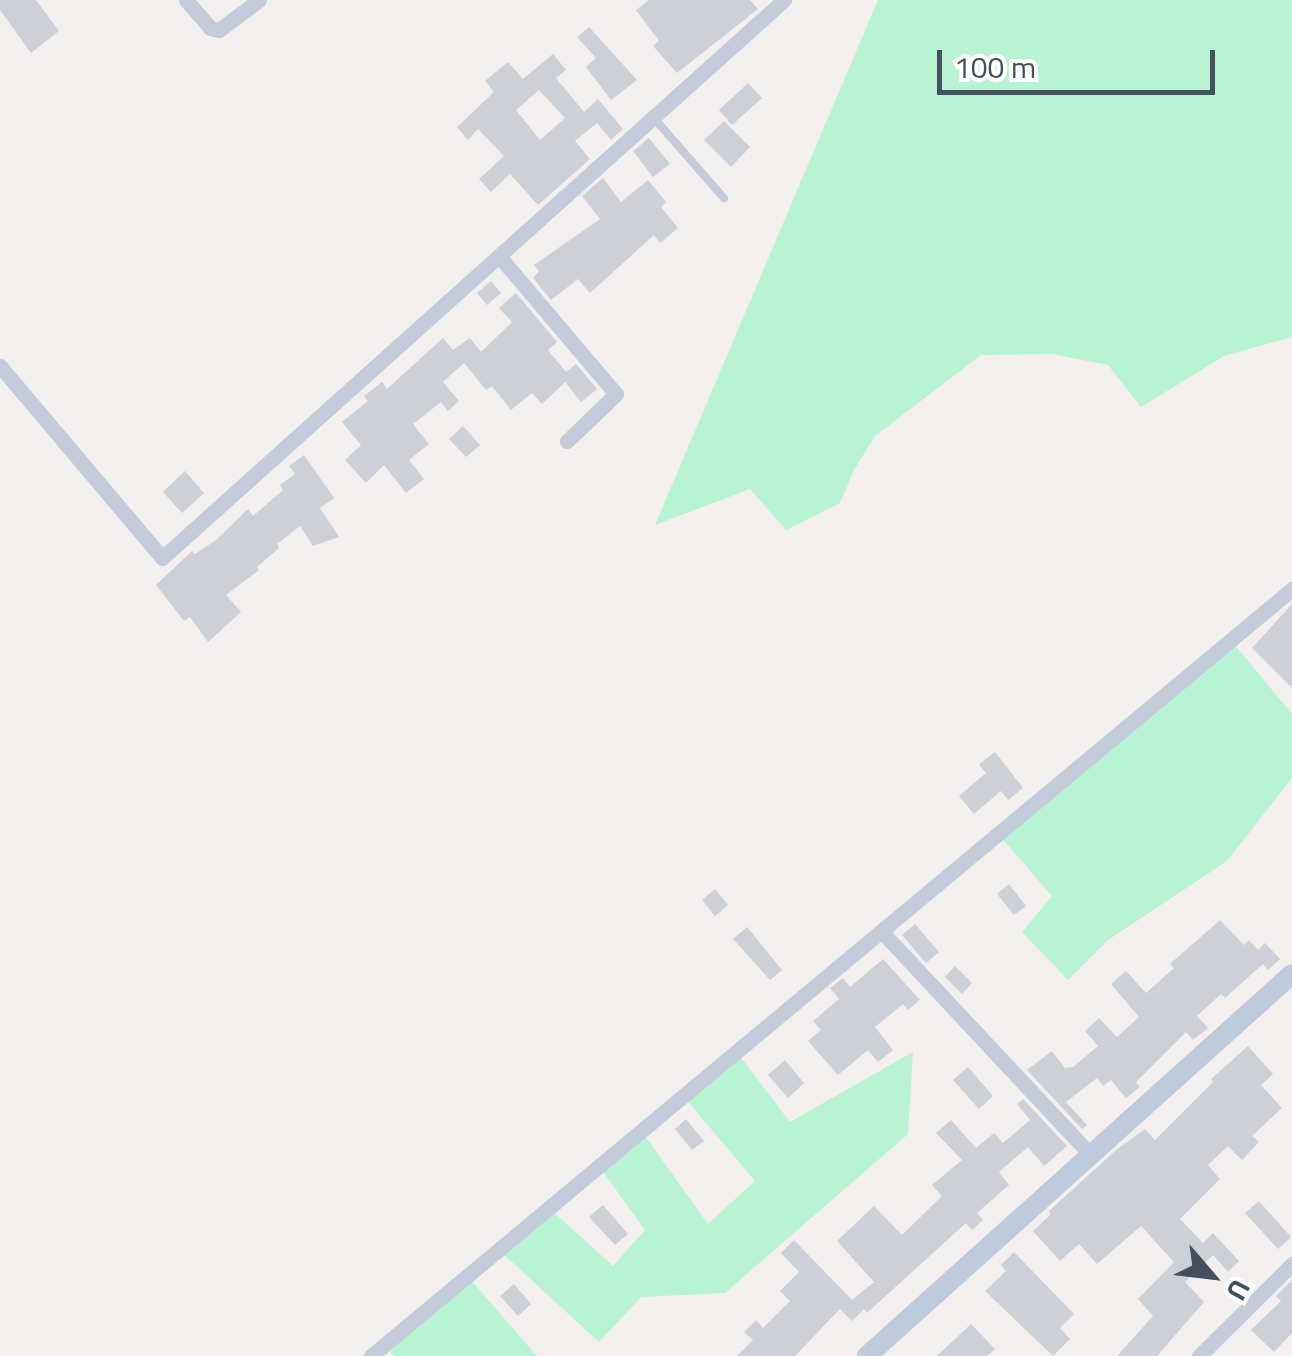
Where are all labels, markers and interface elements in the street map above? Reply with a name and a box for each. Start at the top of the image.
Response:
scale bar [942,30,1220,92]
text: 100 m [954,44,1036,90]
north arrow [1162,1226,1262,1326]
text: U [1216,1272,1262,1308]

